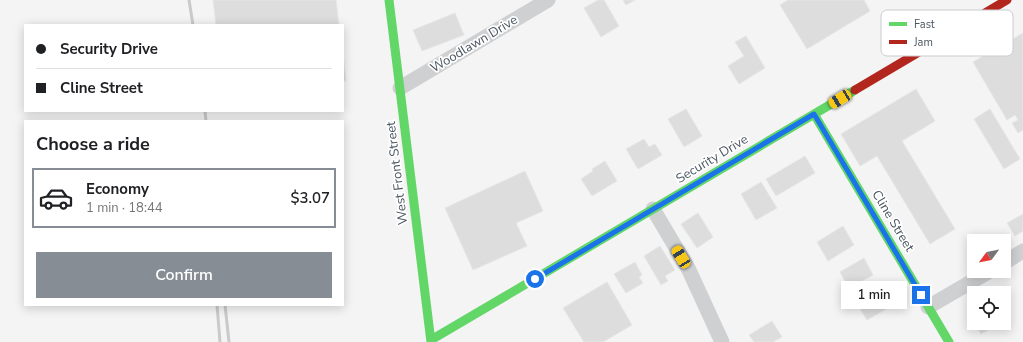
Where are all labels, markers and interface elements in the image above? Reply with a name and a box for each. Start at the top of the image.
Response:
legend [881,10,1013,56]
street label: Woodlawn Drive [427,11,521,77]
text: Fast [914,17,935,32]
text: Jam [913,35,933,50]
text: Security Drive [60,39,158,59]
text: Cline Street [60,78,143,98]
car [827,88,853,110]
street label: West Front Street [382,120,412,226]
street label: Security Drive [672,130,752,188]
text: Choose a ride [36,132,150,156]
text: Economy [86,179,149,199]
icon: car [38,180,74,216]
street label: Cline Street [868,187,919,255]
text: $3.07 [290,188,330,208]
text: 1 min · 18:44 [86,199,162,217]
north arrow [967,234,1011,278]
map controls [967,234,1011,330]
car [670,244,692,270]
button: Confirm [36,252,332,298]
route start [526,270,544,288]
callout: 1 min [841,281,907,309]
text: 1 min [857,286,891,304]
route end [912,286,930,304]
button: locate [967,286,1011,330]

